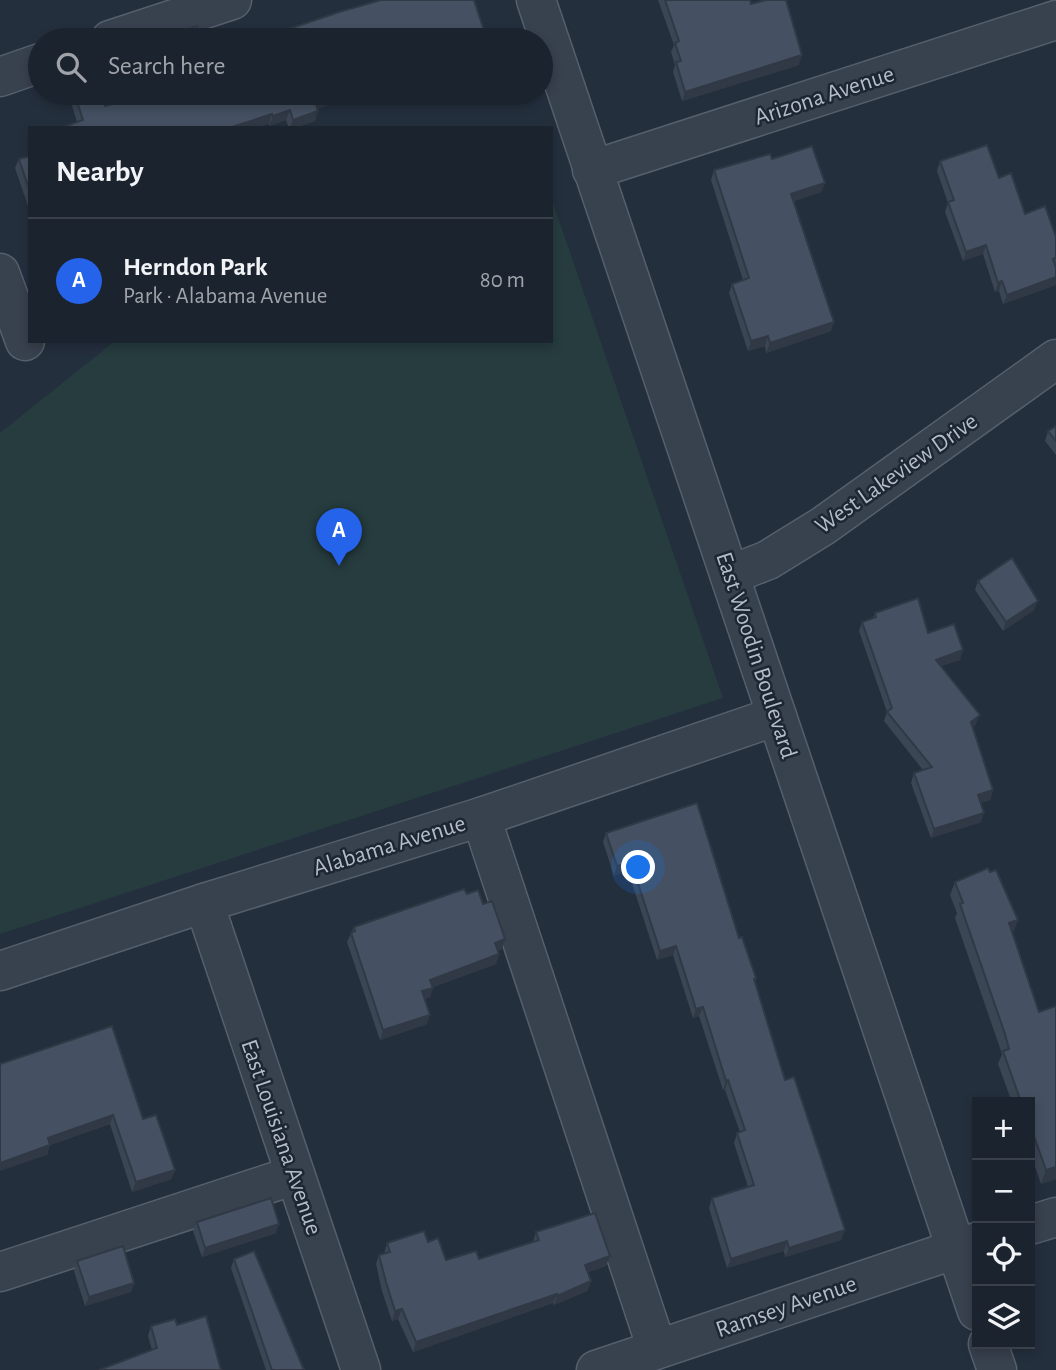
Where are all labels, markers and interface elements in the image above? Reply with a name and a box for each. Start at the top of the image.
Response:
search box [28,28,553,105]
icon: search [52,48,90,86]
text: Search here [108,53,226,79]
street label: Arizona Avenue [751,62,897,130]
text: Nearby [56,157,144,187]
text: Herndon Park [123,254,268,280]
text: A [72,269,86,292]
text: 80 m [480,269,525,292]
text: Park · Alabama Avenue [123,285,327,308]
street label: West Lakeview Drive [811,409,982,539]
pin: A [316,508,362,566]
street label: East Woodin Boulevard [711,549,801,762]
street label: Alabama Avenue [310,811,468,881]
your location [621,850,655,884]
street label: East Louisiana Avenue [236,1036,326,1238]
map controls [972,1097,1035,1349]
button: + [972,1097,1035,1160]
button: − [972,1160,1035,1223]
button: locate [972,1223,1035,1286]
street label: Ramsey Avenue [713,1272,860,1342]
button: layers [972,1286,1035,1349]

